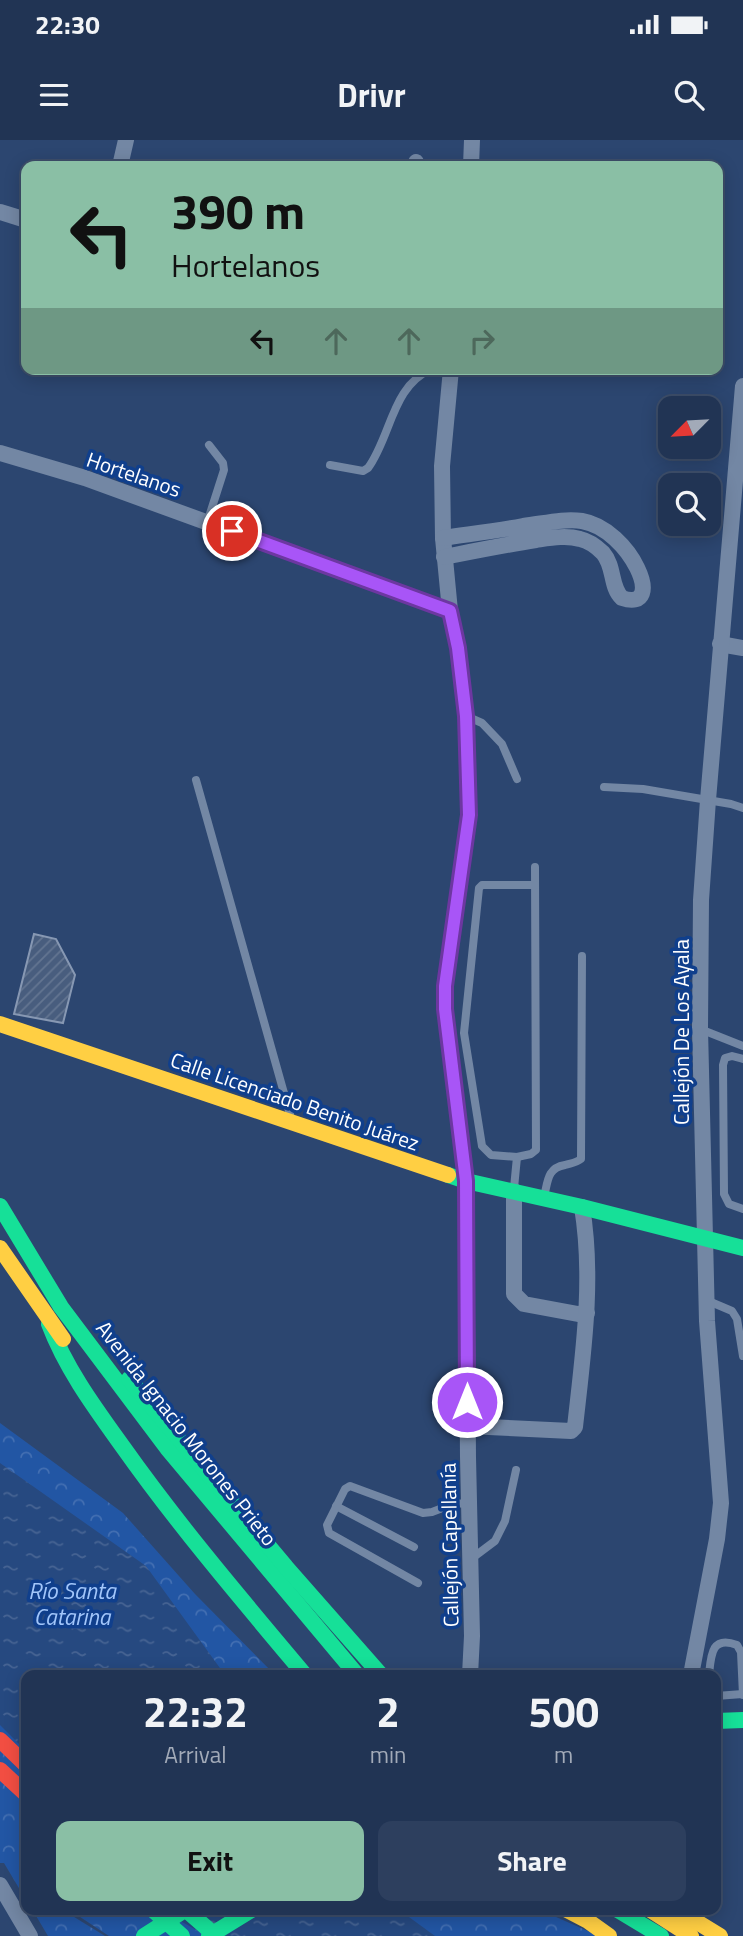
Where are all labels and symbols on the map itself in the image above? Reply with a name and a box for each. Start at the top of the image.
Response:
north arrow [658,396,721,458]
street label: Hortelanos [83,443,185,505]
pin [202,501,262,561]
street label: Callejón De Los Ayala [665,939,697,1125]
street label: Calle Licenciado Benito Juárez [166,1043,424,1159]
street label: Avenida Ignacio Morones Prieto [89,1314,285,1552]
position arrow [430,1365,504,1439]
street label: Callejón Capellanía [432,1462,466,1627]
water label: Río Santa Catarina [28,1573,117,1634]

